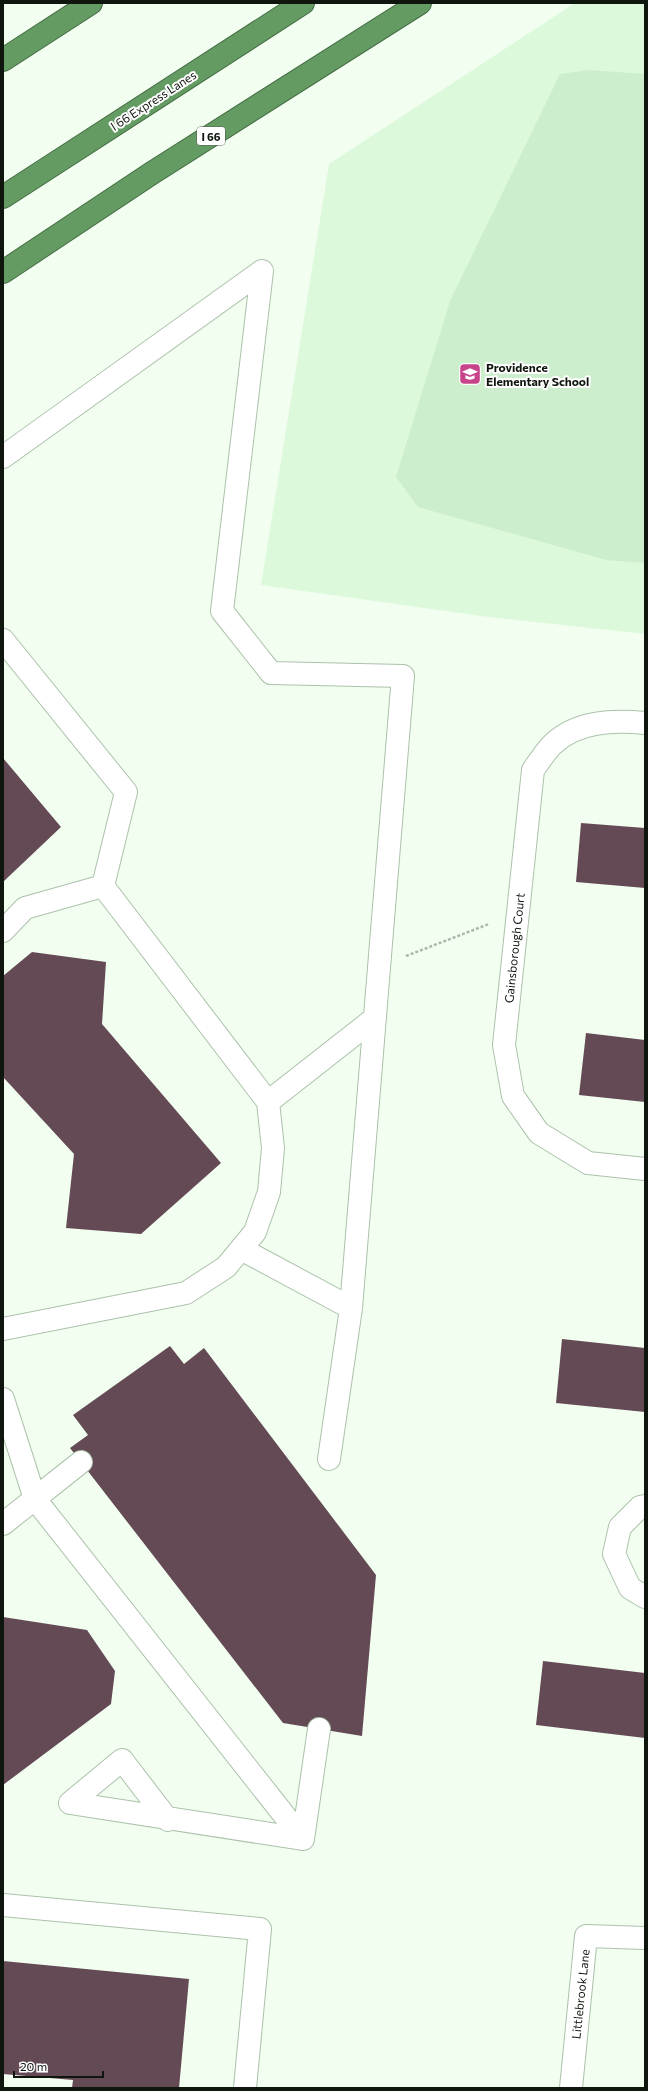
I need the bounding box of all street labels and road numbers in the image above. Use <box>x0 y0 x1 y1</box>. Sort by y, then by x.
street label: I 66 Express Lanes <box>108 67 198 133</box>
road number: I 66 <box>197 127 225 145</box>
street label: Gainsborough Court <box>501 892 527 1004</box>
street label: Littlebrook Lane <box>568 1948 592 2040</box>

